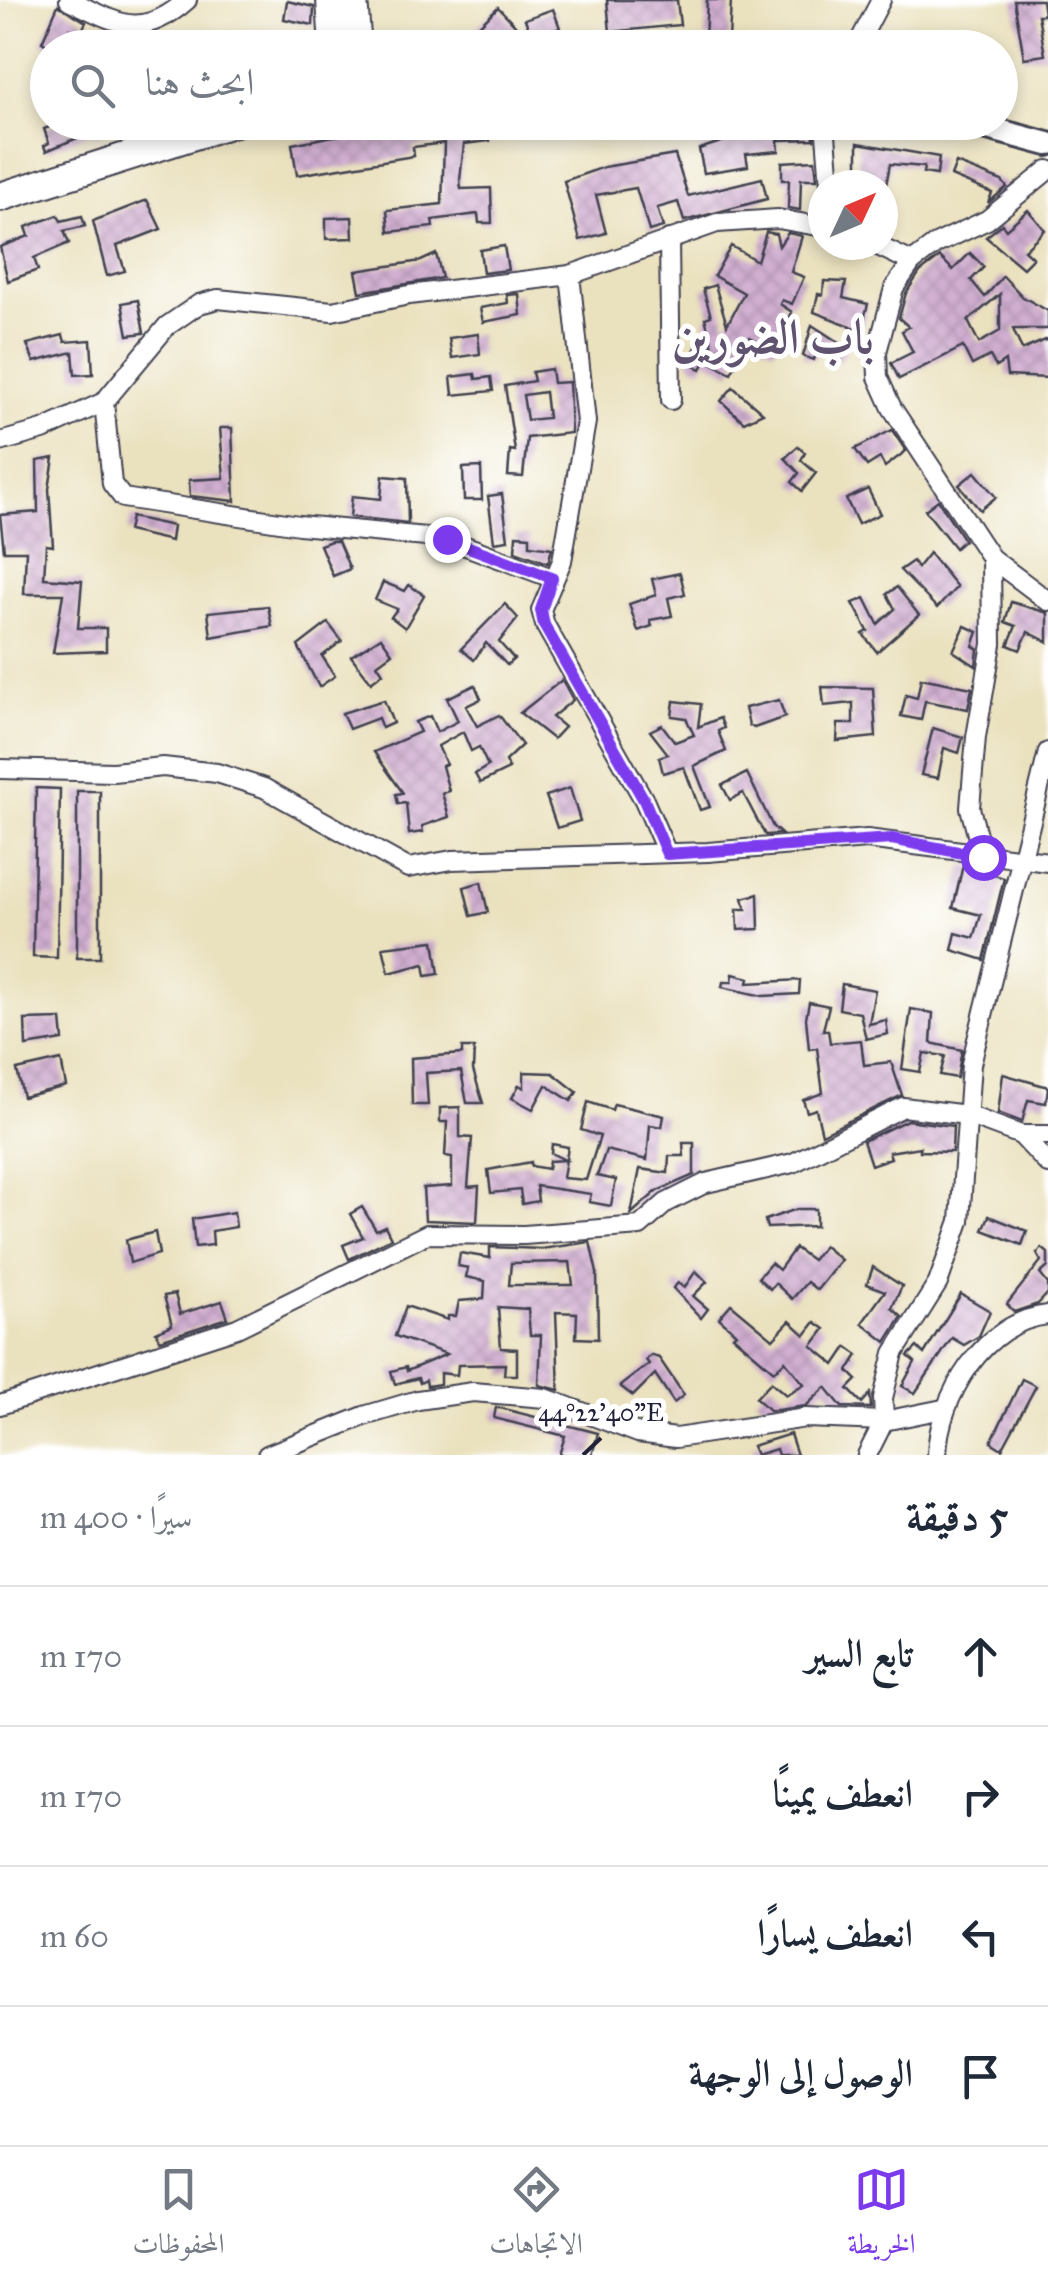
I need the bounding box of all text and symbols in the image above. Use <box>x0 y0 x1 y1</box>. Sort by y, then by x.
search box <box>30 30 1018 140</box>
icon: search <box>65 58 120 113</box>
text: ابحث هنا <box>145 59 255 105</box>
north arrow <box>808 170 898 260</box>
district label: باب الضورين <box>672 307 874 368</box>
route end <box>425 517 471 563</box>
route start <box>961 835 1007 881</box>
text: 44°22'40"E <box>538 1397 664 1428</box>
text: 5 دقيقة <box>906 1490 1008 1542</box>
text: سيرًا · 400 m <box>40 1498 192 1537</box>
icon: ahead <box>953 1629 1008 1684</box>
text: تابع السير <box>806 1630 913 1676</box>
text: 170 m <box>40 1637 122 1676</box>
icon: right <box>953 1769 1008 1824</box>
text: انعطف يمينًا <box>772 1770 913 1816</box>
text: 170 m <box>40 1777 122 1816</box>
icon: left <box>953 1909 1008 1964</box>
text: انعطف يسارًا <box>757 1910 913 1956</box>
text: 60 m <box>40 1917 109 1956</box>
icon: arrive <box>953 2049 1008 2104</box>
text: الوصول إلى الوجهة <box>688 2050 913 2096</box>
tab: المحفوظات <box>132 2162 225 2271</box>
tab: الاتجاهات <box>489 2162 583 2271</box>
tab: الخريطة <box>848 2162 916 2271</box>

